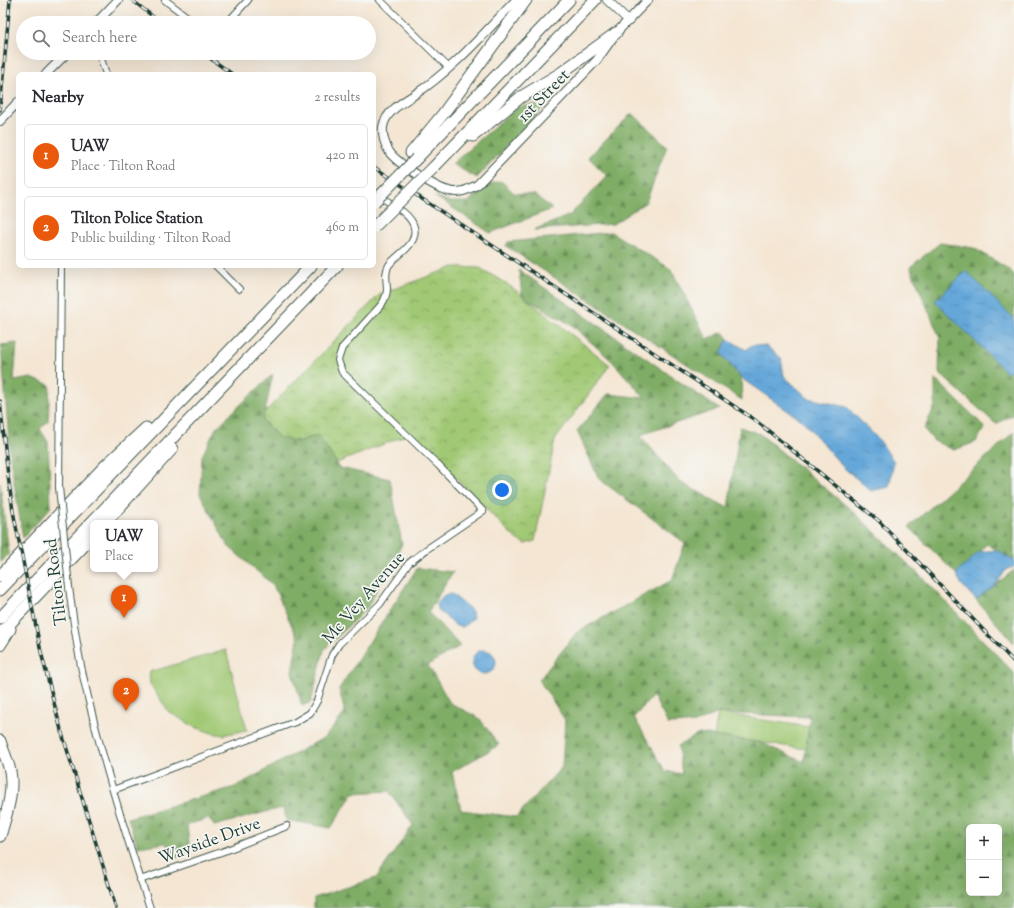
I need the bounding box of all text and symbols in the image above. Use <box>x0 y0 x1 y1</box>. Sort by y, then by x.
search box <box>16 16 376 60</box>
icon: search <box>30 27 52 49</box>
text: Search here <box>62 28 137 49</box>
street label: 1st Street <box>513 64 576 128</box>
text: Nearby <box>32 86 84 110</box>
text: 2 results <box>315 89 360 107</box>
text: UAW <box>71 137 109 158</box>
text: 1 <box>44 147 48 165</box>
text: 420 m <box>326 147 359 165</box>
text: Place · Tilton Road <box>71 158 175 176</box>
text: Tilton Police Station <box>71 209 203 230</box>
text: 2 <box>43 219 49 237</box>
text: 460 m <box>326 219 359 237</box>
text: Public building · Tilton Road <box>71 230 231 248</box>
your location <box>492 480 512 500</box>
popup <box>90 520 158 572</box>
text: UAW <box>105 527 143 548</box>
street label: Tilton Road <box>40 536 74 627</box>
street label: Mc Vey Avenue <box>318 547 411 650</box>
text: Place <box>105 548 134 566</box>
pin: 1 <box>111 585 137 618</box>
pin: 2 <box>113 678 139 711</box>
street label: Wayside Drive <box>155 812 264 871</box>
map controls <box>966 824 1002 896</box>
button: + <box>966 824 1002 860</box>
button: − <box>966 860 1002 896</box>

